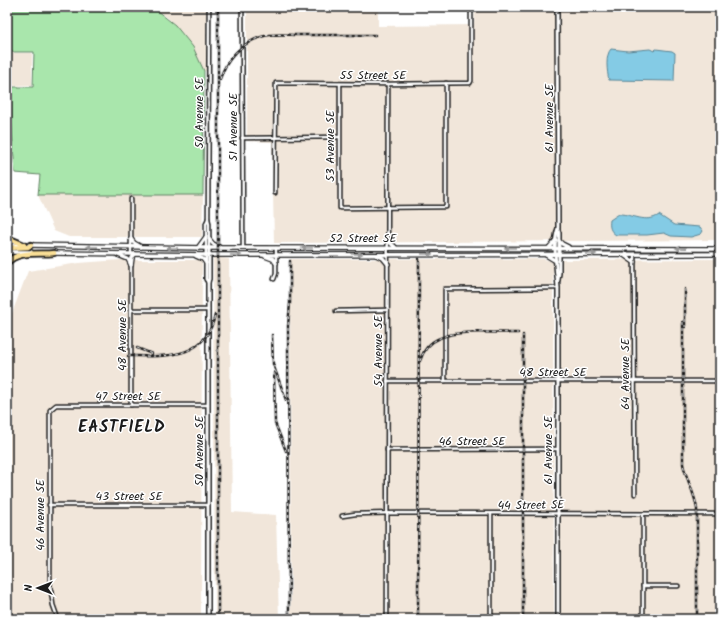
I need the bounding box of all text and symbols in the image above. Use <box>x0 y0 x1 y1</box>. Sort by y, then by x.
street label: 55 Street SE <box>340 66 407 85</box>
street label: 50 Avenue SE <box>190 77 209 148</box>
street label: 61 Avenue SE <box>540 83 559 152</box>
street label: 51 Avenue SE <box>224 92 243 161</box>
street label: 53 Avenue SE <box>321 109 340 182</box>
street label: 52 Street SE <box>330 229 397 248</box>
one-way arrow <box>85 244 98 250</box>
one-way arrow <box>165 245 178 251</box>
one-way arrow <box>300 245 313 251</box>
one-way arrow <box>503 245 516 251</box>
one-way arrow <box>675 245 687 252</box>
one-way arrow <box>351 251 364 257</box>
one-way arrow <box>421 251 434 257</box>
one-way arrow <box>585 251 598 257</box>
one-way arrow <box>230 252 243 258</box>
street label: 48 Avenue SE <box>113 298 132 371</box>
street label: 54 Avenue SE <box>369 314 388 387</box>
street label: 64 Avenue SE <box>616 337 635 410</box>
street label: 48 Street SE <box>519 363 588 382</box>
street label: 47 Street SE <box>95 387 162 406</box>
district label: EASTFIELD <box>78 415 166 440</box>
street label: 50 Avenue SE <box>190 415 209 486</box>
street label: 61 Avenue SE <box>539 415 558 484</box>
street label: 46 Street SE <box>439 432 506 451</box>
street label: 46 Avenue SE <box>31 478 50 551</box>
street label: 43 Street SE <box>96 487 163 506</box>
street label: 44 Street SE <box>498 495 565 516</box>
north arrow <box>18 568 58 608</box>
text: N <box>20 584 38 591</box>

